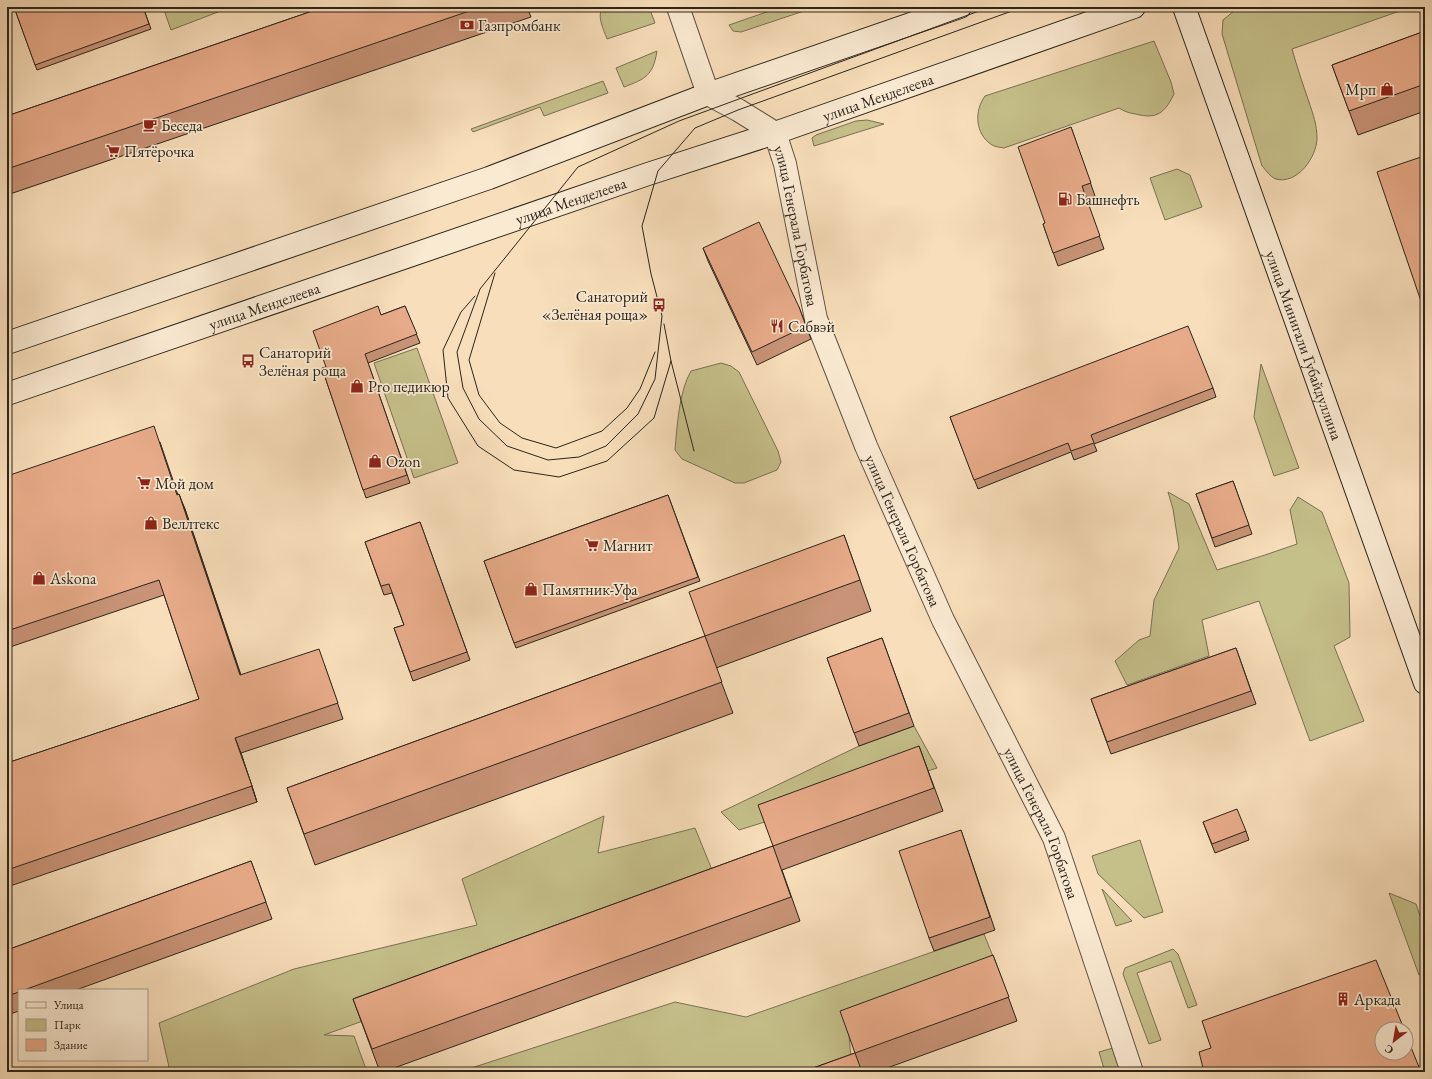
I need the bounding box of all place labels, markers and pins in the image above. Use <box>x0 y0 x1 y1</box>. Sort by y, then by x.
place label: Газпромбанк <box>478 15 561 36</box>
bank icon: Газпромбанк <box>459 17 475 33</box>
place label: Мрп <box>1345 79 1376 100</box>
shop icon: Мрп <box>1379 81 1395 97</box>
place label: Беседа <box>161 115 203 136</box>
cafe icon: Беседа <box>142 117 158 133</box>
place label: Пятёрочка <box>124 141 195 162</box>
supermarket icon: Пятёрочка <box>105 143 121 159</box>
place label: Башнефть <box>1076 189 1140 210</box>
fuel station icon: Башнефть <box>1057 191 1073 207</box>
place label: Санаторий «Зелёная роща» <box>542 286 649 325</box>
bus stop icon: Санаторий «Зелёная роща» <box>651 297 667 313</box>
place label: Сабвэй <box>788 316 835 337</box>
restaurant icon: Сабвэй <box>769 318 785 334</box>
place label: Санаторий Зелёная роща <box>259 342 347 381</box>
bus stop icon: Санаторий Зелёная роща <box>240 353 256 369</box>
place label: Pro педикюр <box>368 376 450 397</box>
shop icon: Pro педикюр <box>349 378 365 394</box>
place label: Ozon <box>386 451 421 472</box>
shop icon: Ozon <box>367 453 383 469</box>
place label: Мой дом <box>155 473 214 494</box>
supermarket icon: Мой дом <box>136 475 152 491</box>
place label: Веллтекс <box>162 513 220 534</box>
shop icon: Веллтекс <box>143 515 159 531</box>
place label: Магнит <box>603 535 653 556</box>
supermarket icon: Магнит <box>584 537 600 553</box>
place label: Askona <box>49 568 97 589</box>
shop icon: Askona <box>31 570 47 586</box>
place label: Памятник-Уфа <box>542 579 638 600</box>
shop icon: Памятник-Уфа <box>523 581 539 597</box>
place label: Аркада <box>1353 989 1401 1010</box>
building icon: Аркада <box>1335 991 1351 1007</box>

